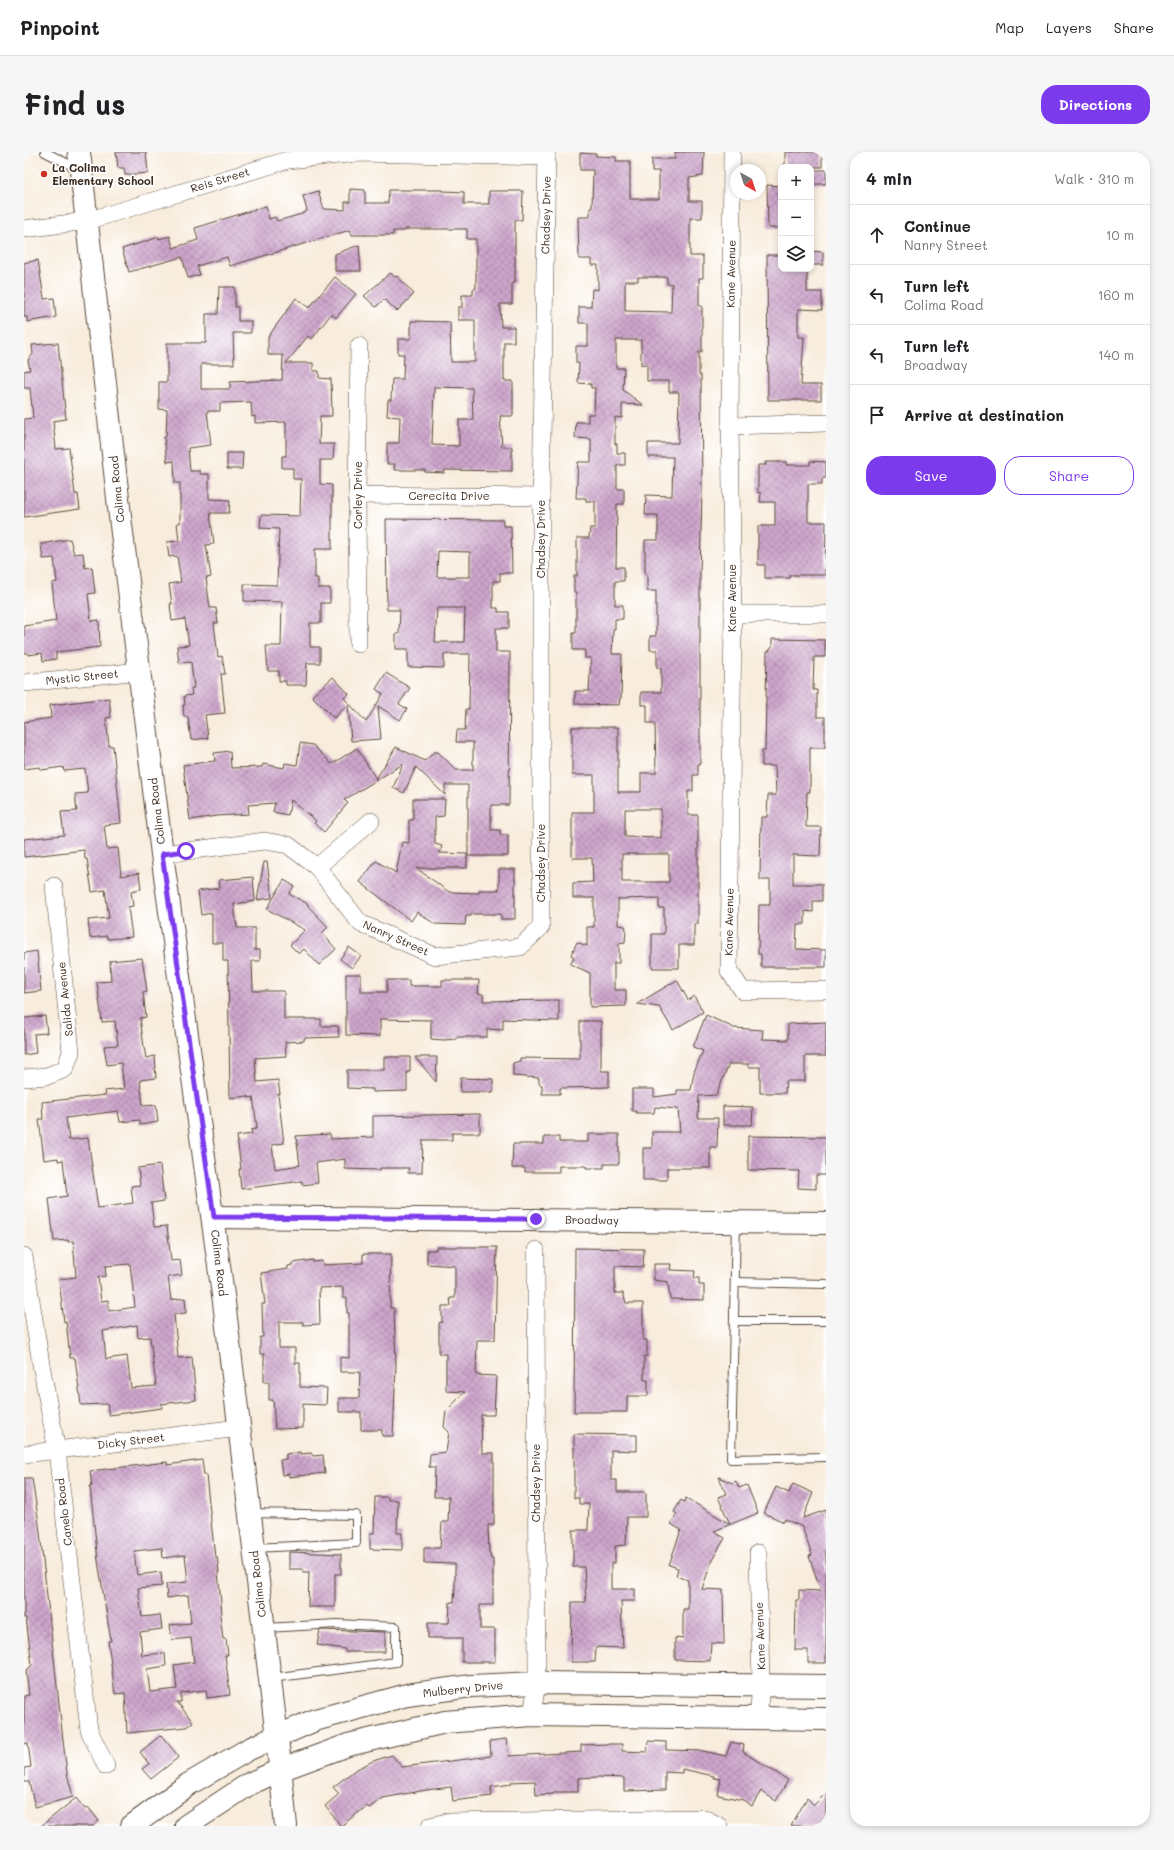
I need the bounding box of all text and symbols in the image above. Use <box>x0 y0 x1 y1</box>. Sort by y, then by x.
text: Pinpoint <box>20 15 100 40</box>
text: Map <box>995 18 1024 37</box>
text: Layers <box>1046 18 1092 37</box>
text: Share <box>1114 18 1154 37</box>
button: Directions <box>1041 85 1150 124</box>
text: Find us <box>24 86 125 122</box>
place label: La Colima Elementary School <box>52 160 154 188</box>
street label: Reis Street <box>188 163 251 196</box>
north arrow <box>730 164 766 200</box>
map controls <box>778 164 814 272</box>
button: + <box>778 164 814 200</box>
text: 4 min <box>866 167 912 189</box>
marker: La Colima Elementary School <box>39 169 49 179</box>
text: Walk · 310 m <box>1054 170 1134 187</box>
street label: Chadsey Drive <box>537 175 554 254</box>
button: − <box>778 200 814 236</box>
text: Continue <box>904 216 971 236</box>
icon: ahead <box>866 224 888 246</box>
text: 10 m <box>1106 226 1134 243</box>
button: layers <box>778 236 814 272</box>
text: Nanry Street <box>904 236 988 253</box>
street label: Kane Avenue <box>722 240 739 308</box>
text: Turn left <box>904 276 969 296</box>
icon: left <box>866 284 888 306</box>
text: 160 m <box>1098 286 1134 303</box>
text: Colima Road <box>904 296 983 313</box>
text: Turn left <box>904 336 969 356</box>
icon: left <box>866 344 888 366</box>
text: 140 m <box>1098 346 1134 363</box>
text: Broadway <box>904 356 968 373</box>
icon: arrive <box>866 404 888 426</box>
text: Arrive at destination <box>904 405 1064 425</box>
street label: Colima Road <box>106 455 127 523</box>
button: Save <box>866 456 996 495</box>
button: Share <box>1004 456 1134 495</box>
street label: Corley Drive <box>350 461 365 529</box>
street label: Cerecita Drive <box>408 488 490 503</box>
street label: Chadsey Drive <box>533 500 548 578</box>
street label: Kane Avenue <box>724 564 739 632</box>
street label: Mystic Street <box>45 665 119 688</box>
street label: Colima Road <box>145 777 168 845</box>
street label: Chadsey Drive <box>533 824 548 902</box>
route start <box>177 842 195 860</box>
street label: Kane Avenue <box>720 888 737 956</box>
street label: Nanry Street <box>361 916 432 959</box>
street label: Salida Avenue <box>53 961 76 1037</box>
route end <box>527 1210 545 1228</box>
street label: Broadway <box>565 1212 619 1227</box>
street label: Colima Road <box>208 1229 231 1297</box>
street label: Dicky Street <box>97 1429 166 1452</box>
street label: Chadsey Drive <box>528 1444 543 1522</box>
street label: Canelo Road <box>52 1477 75 1547</box>
street label: Colima Road <box>246 1550 269 1618</box>
street label: Kane Avenue <box>751 1602 768 1670</box>
street label: Mulberry Drive <box>422 1677 504 1700</box>

